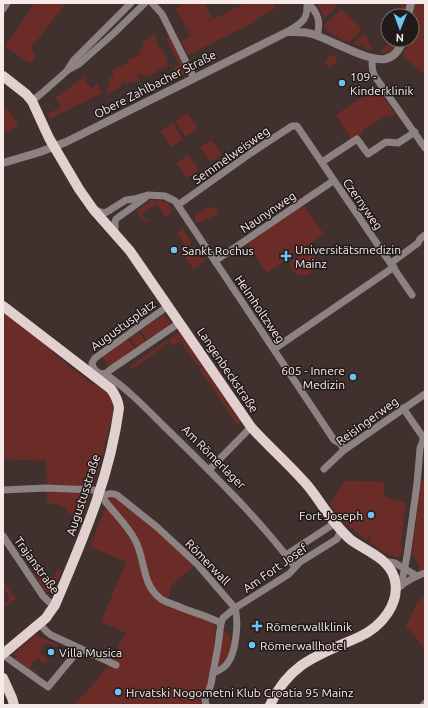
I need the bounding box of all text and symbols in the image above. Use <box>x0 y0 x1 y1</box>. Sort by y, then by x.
north arrow <box>380 8 420 48</box>
text: N <box>396 32 404 44</box>
street label: Obere Zahlbacher Straße <box>92 48 218 120</box>
place label: 109 - Kinderklinik <box>350 70 413 97</box>
marker: 109 - Kinderklinik <box>337 78 347 88</box>
street label: Semmelweisweg <box>190 124 272 186</box>
street label: Czernyweg <box>341 176 385 232</box>
street label: Naunynweg <box>238 189 298 235</box>
place label: Universitätsmedizin Mainz <box>295 243 401 270</box>
place label: Sankt Rochus <box>182 244 254 257</box>
marker: Sankt Rochus <box>169 245 179 255</box>
marker: Universitätsmedizin Mainz <box>280 250 292 262</box>
street label: Helmholtzweg <box>233 273 287 345</box>
street label: Augustusplatz <box>88 297 158 353</box>
street label: Langenbeckstraße <box>195 325 261 415</box>
place label: 605 - Innere Medizin <box>281 364 345 391</box>
marker: 605 - Innere Medizin <box>348 372 358 382</box>
street label: Reisingerweg <box>334 394 400 448</box>
street label: Am Römerlager <box>180 423 249 492</box>
street label: Augustusstraße <box>64 453 102 537</box>
place label: Fort Joseph <box>299 509 363 522</box>
marker: Fort Joseph <box>366 510 376 520</box>
street label: Trajanstraße <box>12 534 62 596</box>
street label: Römerwall <box>183 537 233 587</box>
street label: Am Fort Josef <box>240 541 310 595</box>
marker: Römerwallklinik <box>251 620 263 632</box>
place label: Römerwallklinik <box>266 620 352 633</box>
place label: Römerwallhotel <box>260 639 346 652</box>
marker: Römerwallhotel <box>247 640 257 650</box>
place label: Villa Musica <box>59 646 122 659</box>
marker: Villa Musica <box>46 647 56 657</box>
place label: Hrvatski Nogometni Klub Croatia 95 Mainz <box>126 686 354 699</box>
marker: Hrvatski Nogometni Klub Croatia 95 Mainz <box>113 687 123 697</box>

